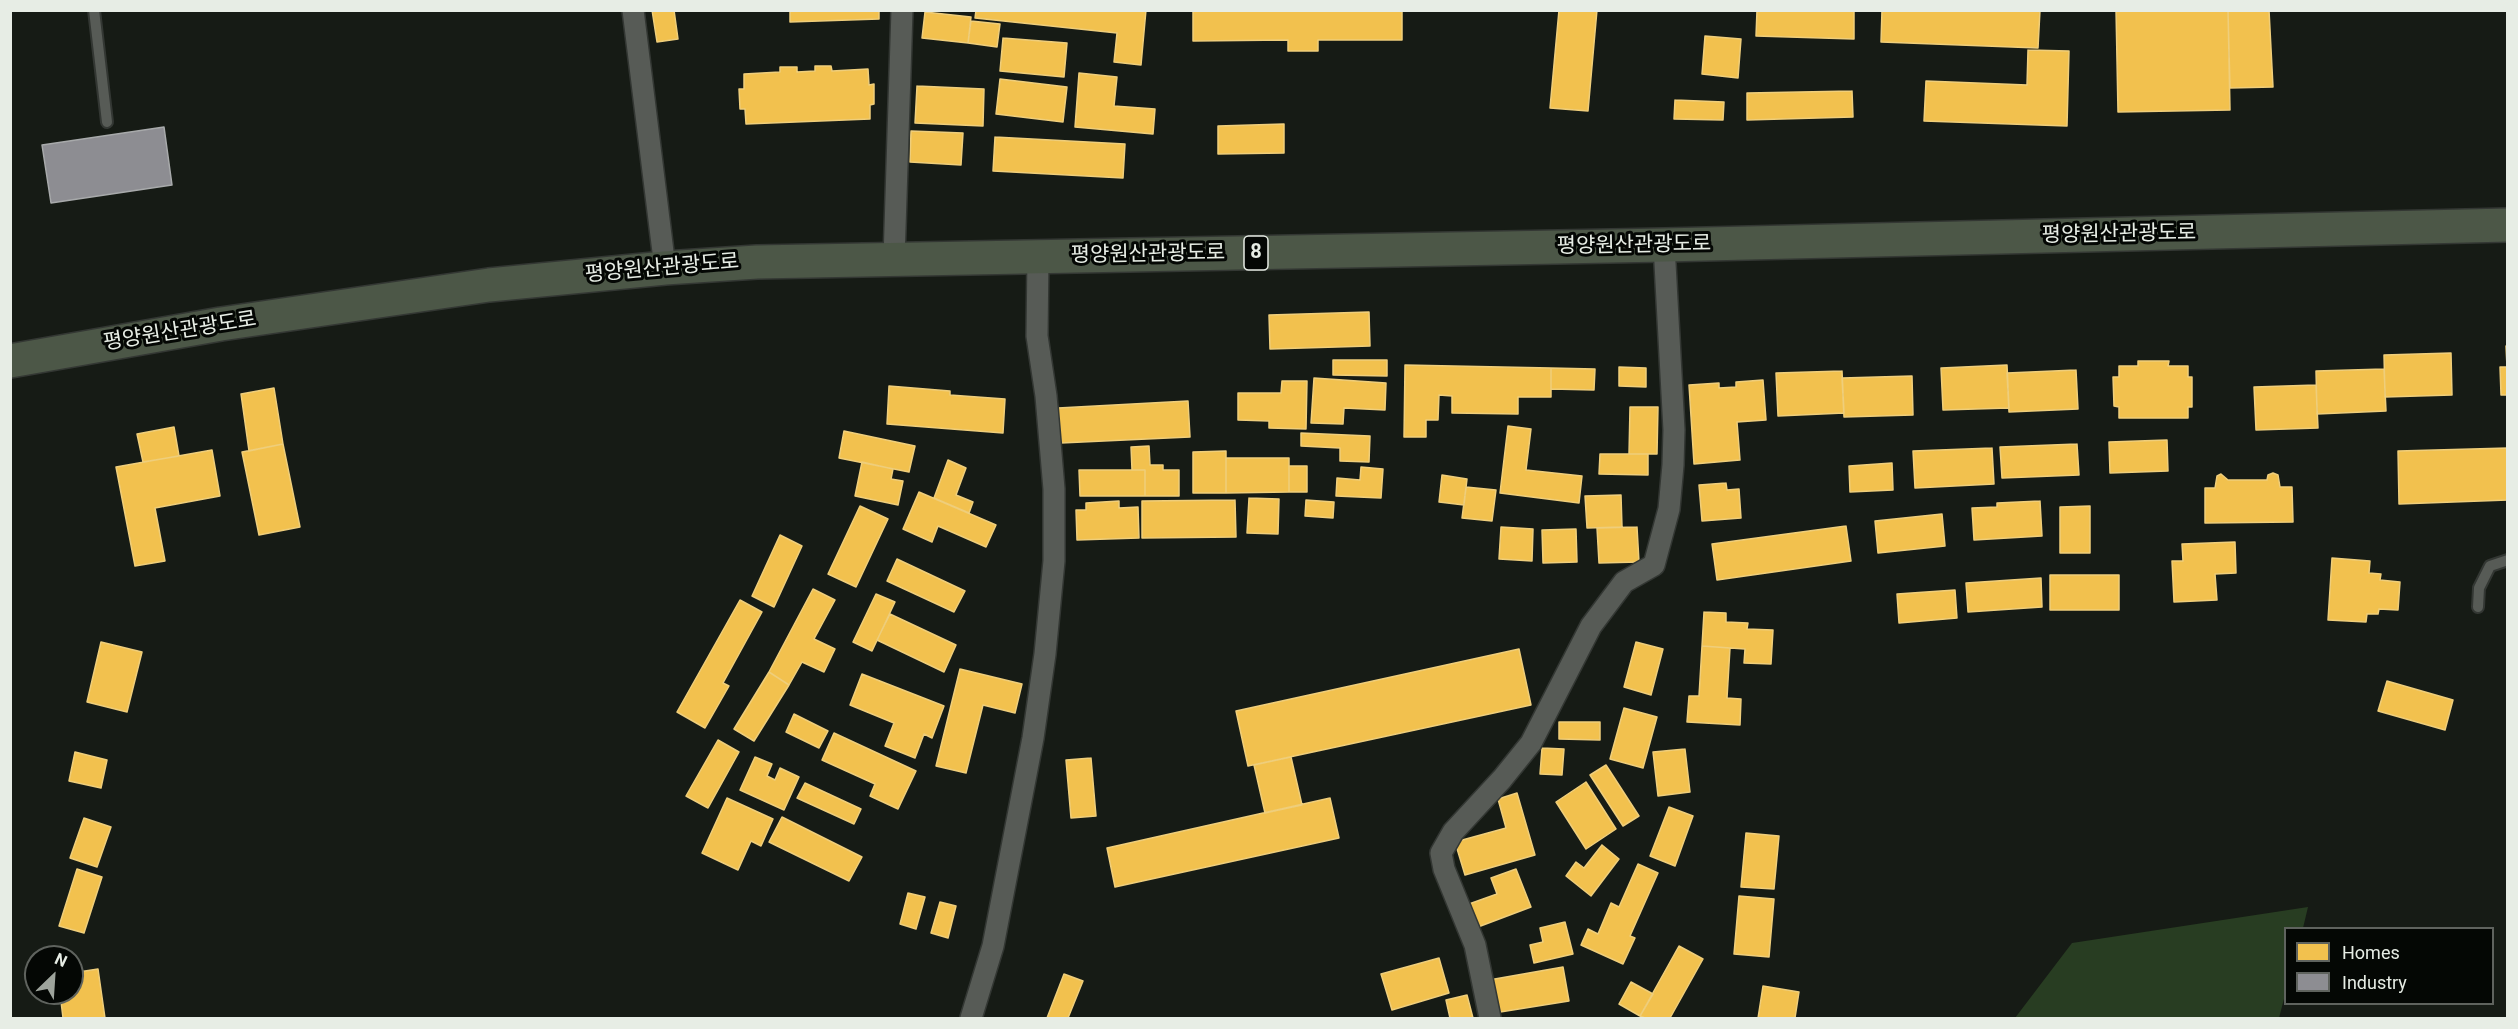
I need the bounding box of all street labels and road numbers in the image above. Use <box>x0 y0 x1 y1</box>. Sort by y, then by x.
street label: 평양원산관광도로 <box>2042 221 2196 249</box>
street label: 평양원산관광도로 <box>1557 232 1711 260</box>
road number: 8 <box>1244 236 1268 270</box>
street label: 평양원산관광도로 <box>1071 241 1225 269</box>
street label: 평양원산관광도로 <box>584 250 740 288</box>
street label: 평양원산관광도로 <box>102 307 258 357</box>

